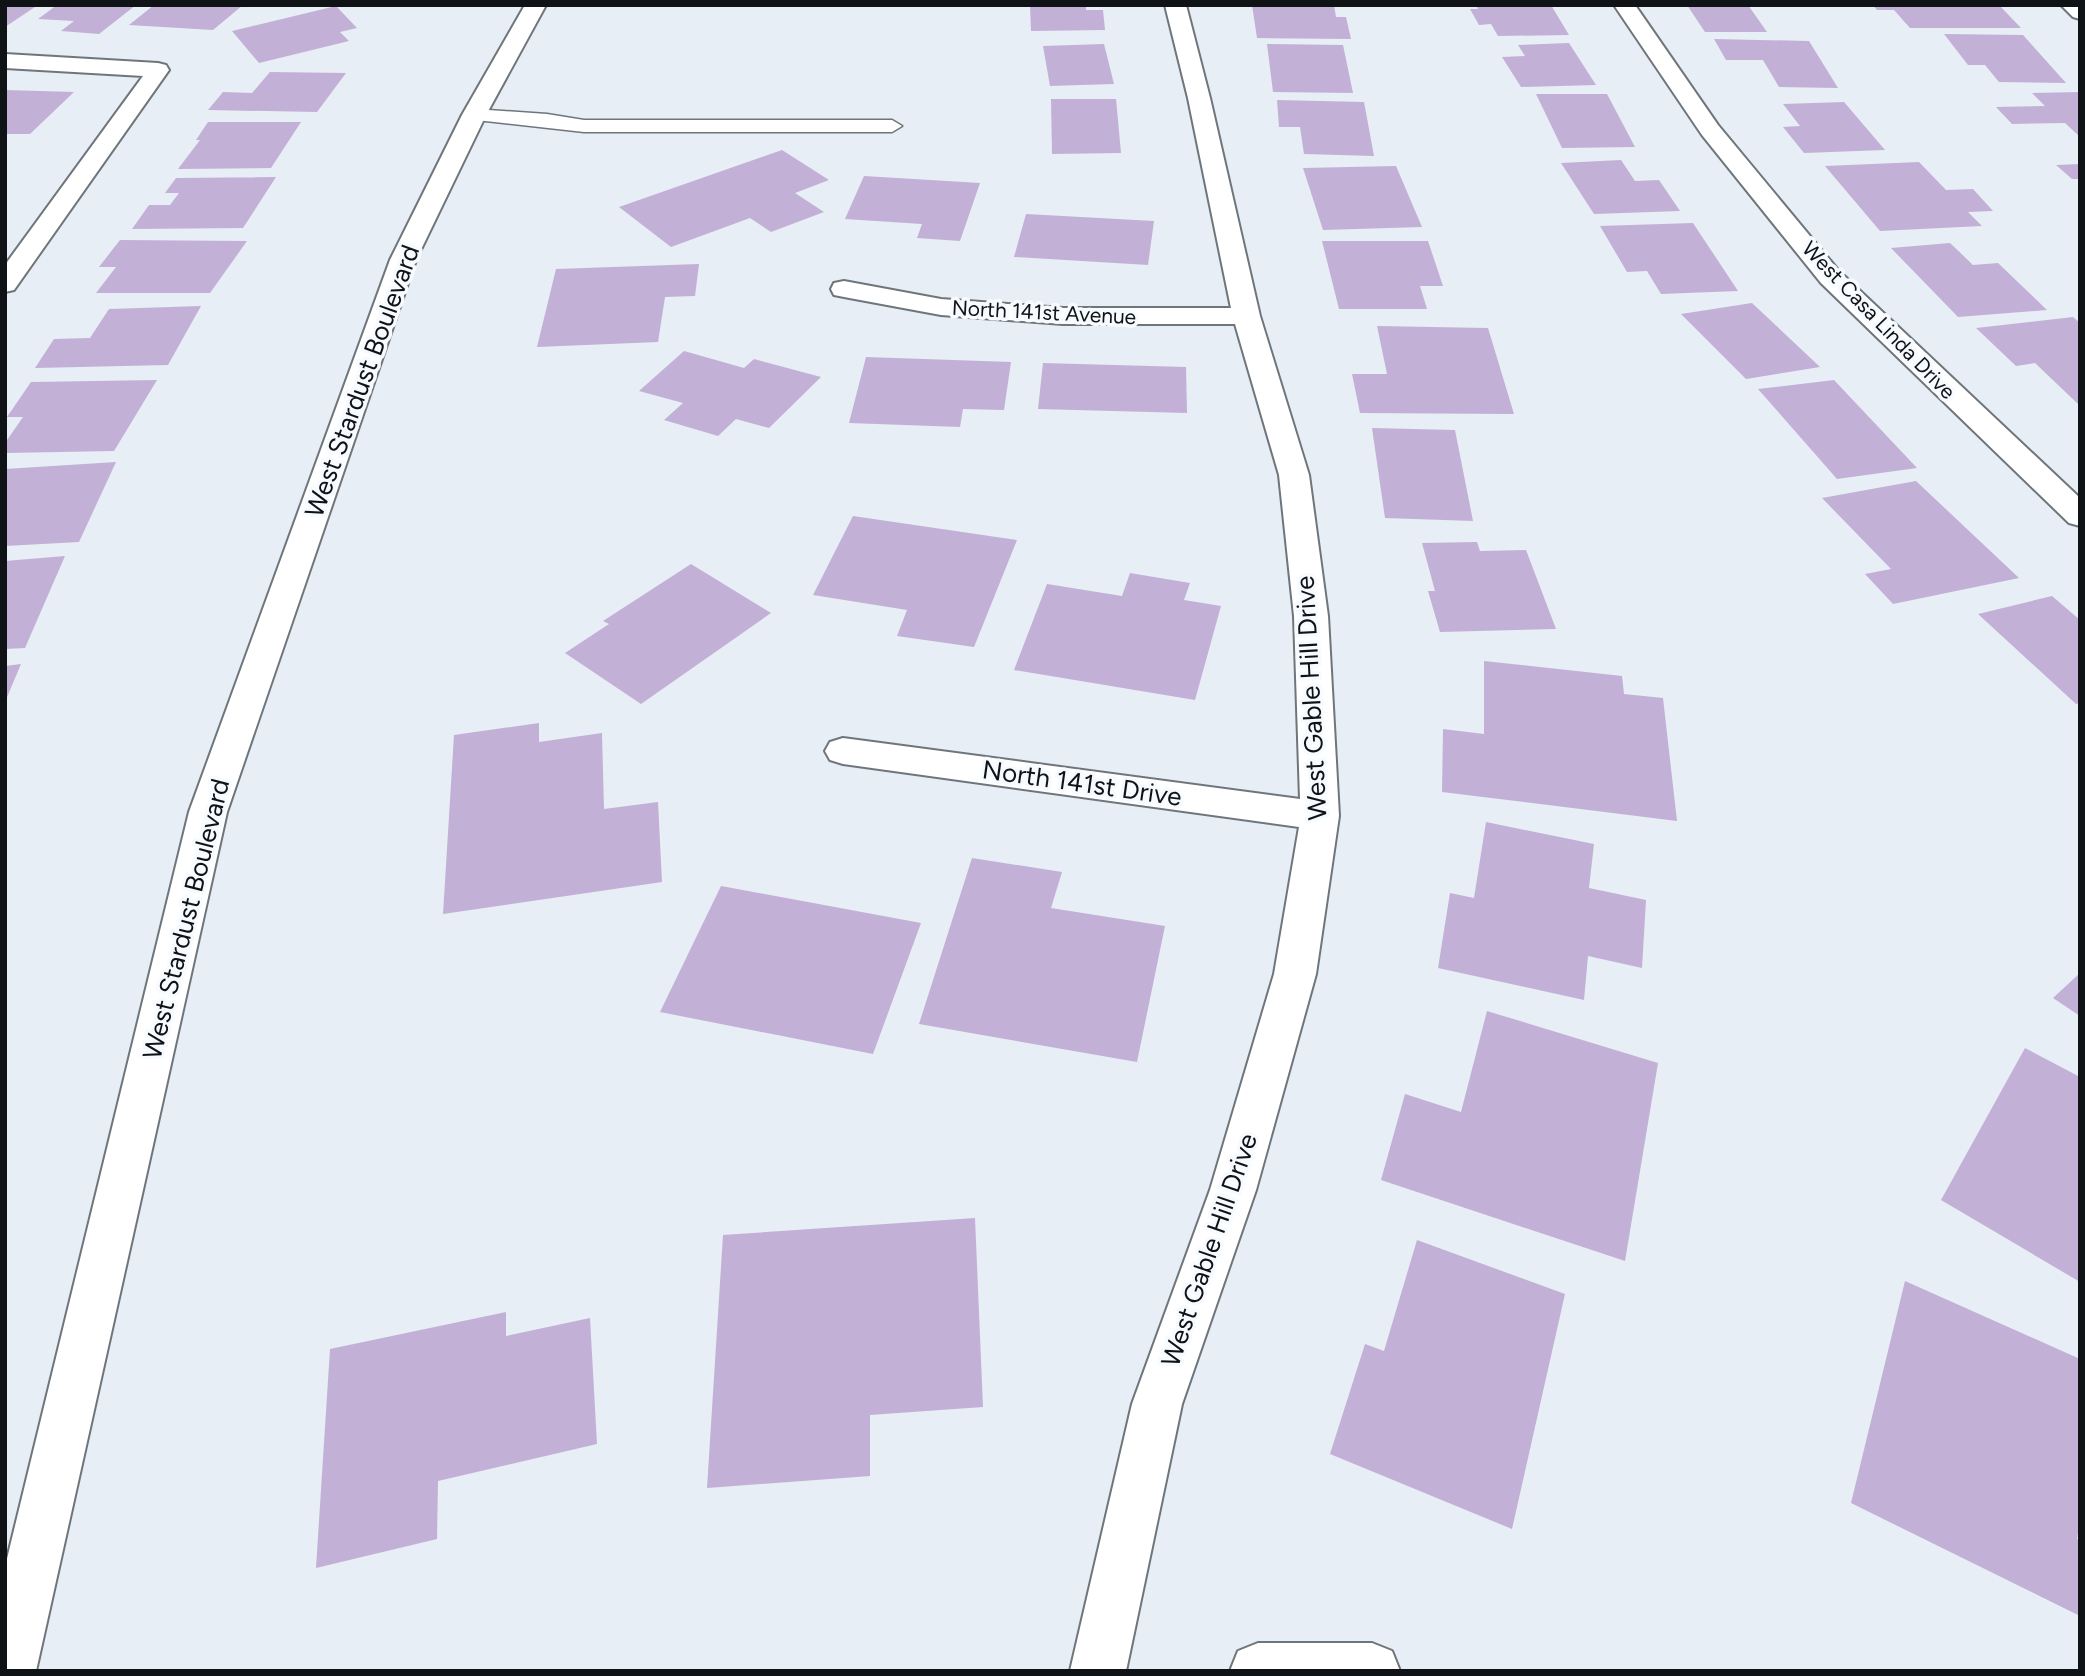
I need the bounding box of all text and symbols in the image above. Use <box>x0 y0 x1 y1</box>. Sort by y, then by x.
street label: West Casa Linda Drive <box>1797 236 1961 404</box>
street label: West Stardust Boulevard <box>298 240 426 522</box>
street label: North 141st Avenue <box>951 295 1137 329</box>
street label: West Gable Hill Drive <box>1289 575 1333 821</box>
street label: North 141st Drive <box>980 753 1184 813</box>
street label: West Stardust Boulevard <box>136 775 236 1063</box>
street label: West Gable Hill Drive <box>1154 1129 1264 1371</box>

